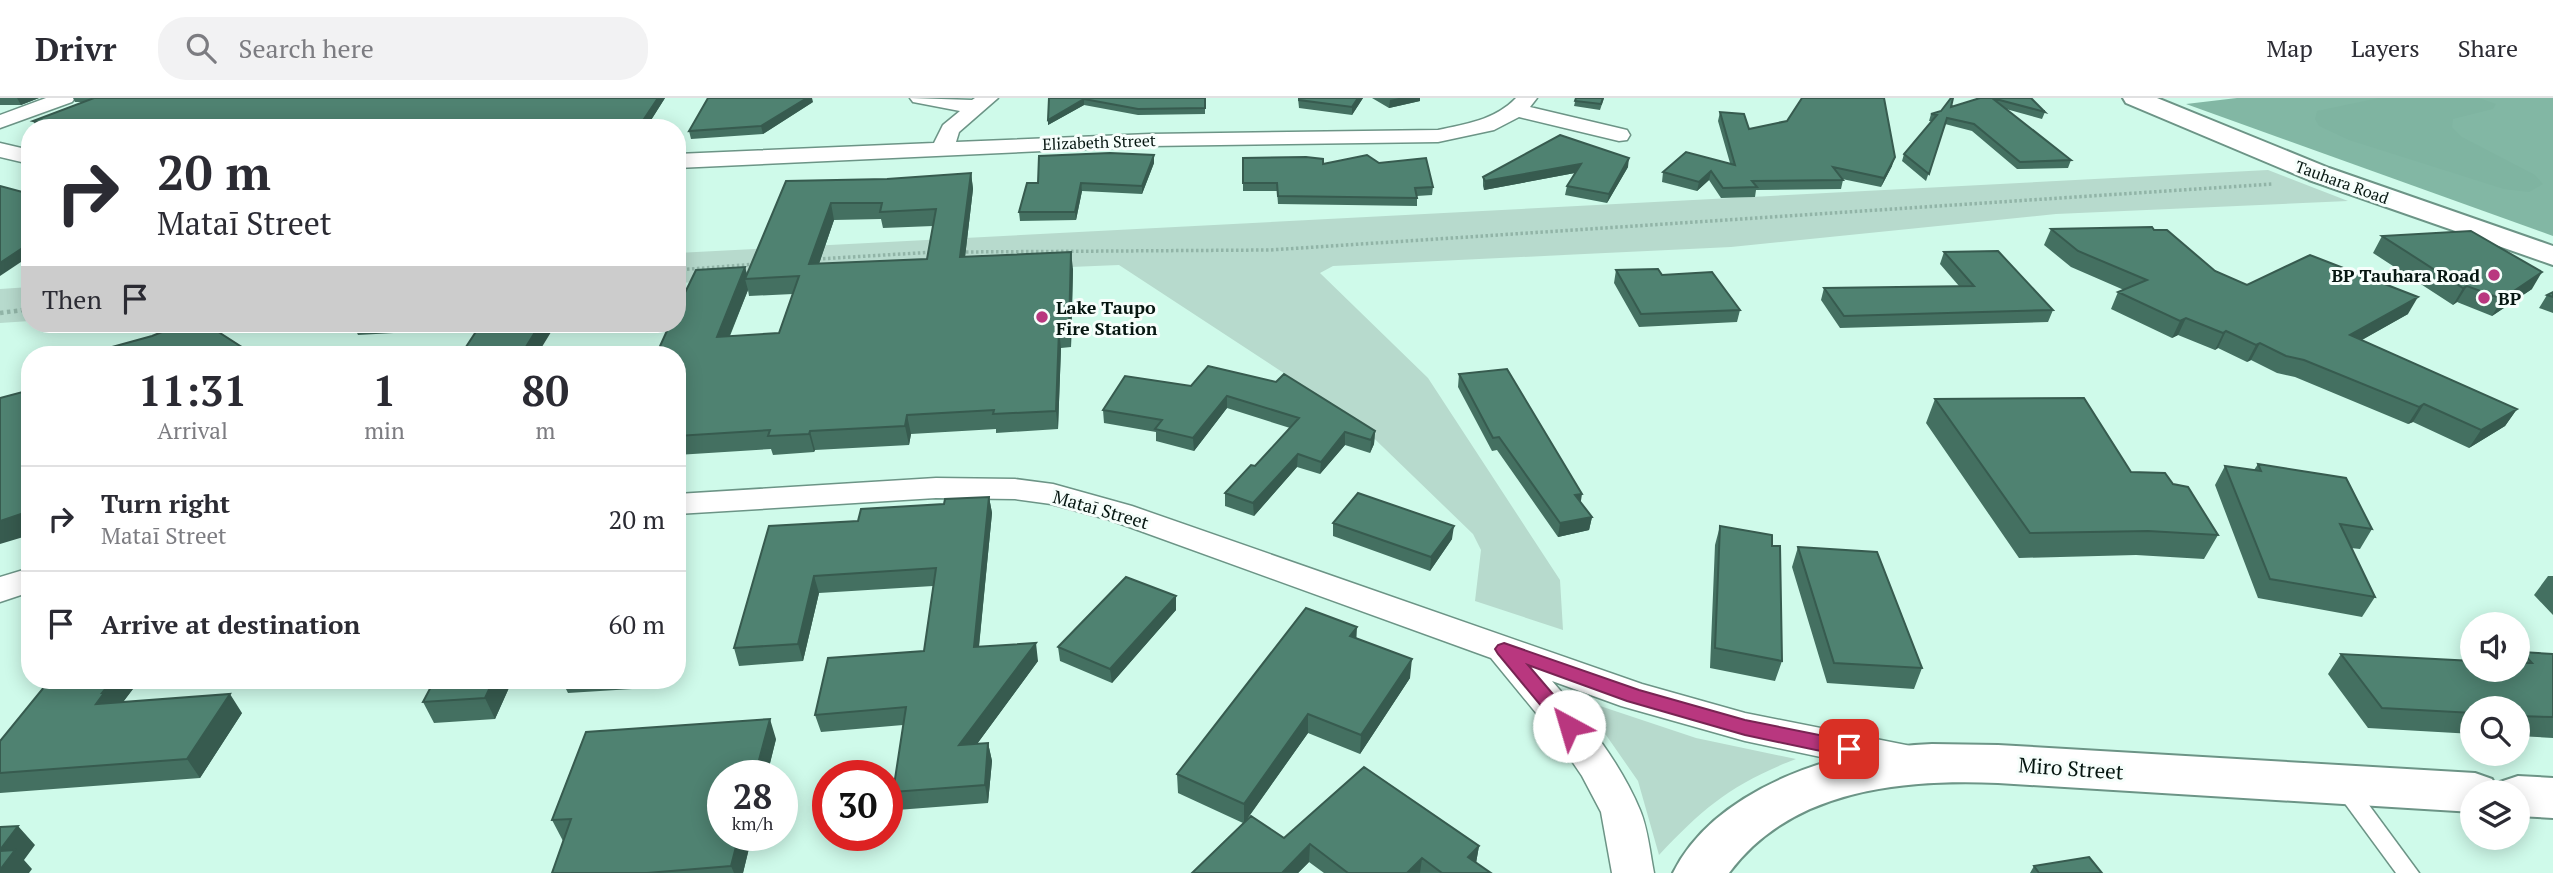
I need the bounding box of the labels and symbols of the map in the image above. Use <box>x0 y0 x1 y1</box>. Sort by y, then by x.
street label: Elizabeth Street <box>1042 129 1156 155</box>
street label: Tauhara Road <box>2292 155 2392 209</box>
place label: BP Tauhara Road <box>2331 263 2480 287</box>
marker: BP Tauhara Road <box>2486 267 2502 283</box>
place label: BP <box>2498 286 2522 310</box>
marker: BP <box>2476 290 2492 306</box>
place label: Lake Taupo Fire Station <box>1056 295 1158 340</box>
marker: Lake Taupo Fire Station <box>1034 309 1050 325</box>
street label: Mataī Street <box>1050 484 1152 534</box>
position arrow <box>1532 689 1606 763</box>
pin <box>1819 719 1879 779</box>
street label: Miro Street <box>2017 750 2125 786</box>
speed limit sign: 30 <box>812 760 903 851</box>

